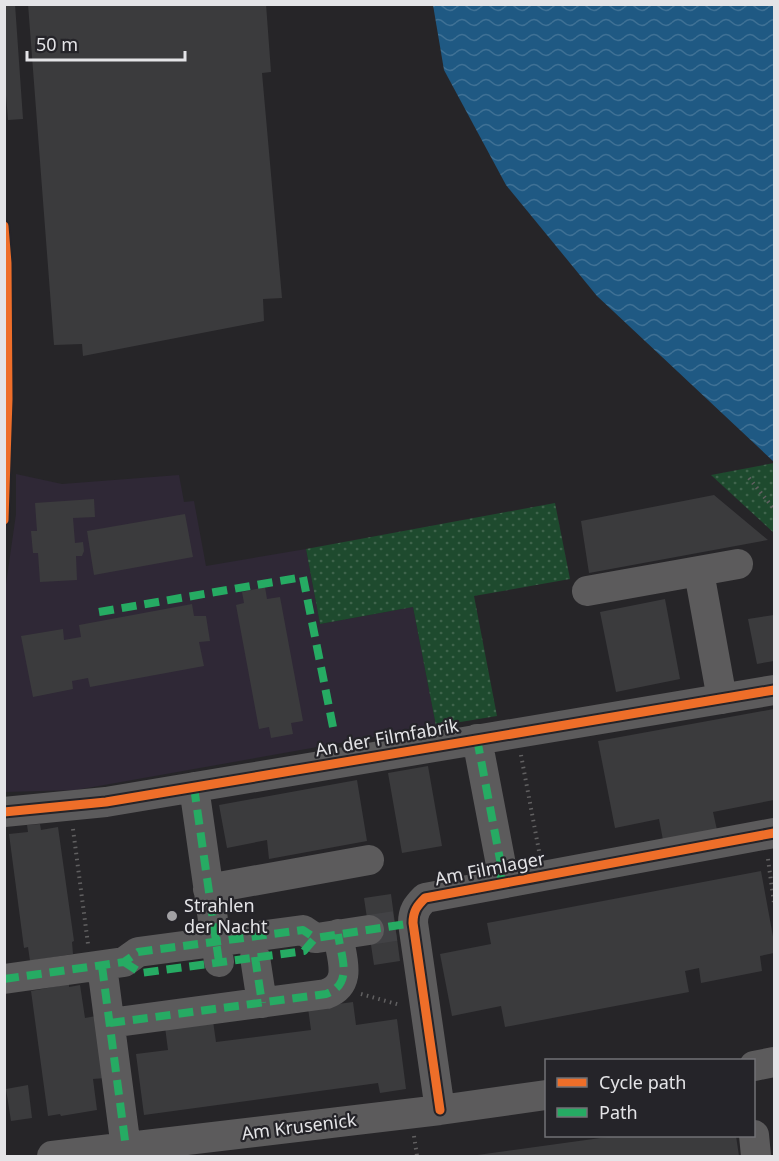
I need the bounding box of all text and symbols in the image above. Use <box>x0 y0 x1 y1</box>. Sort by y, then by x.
scale bar <box>27 24 184 62</box>
text: 50 m <box>36 32 78 56</box>
street label: An der Filmfabrik <box>313 713 461 761</box>
street label: Am Filmlager <box>433 845 548 890</box>
place label: Strahlen der Nacht <box>184 893 268 938</box>
marker: Strahlen der Nacht <box>165 909 179 923</box>
legend <box>545 1059 755 1137</box>
text: Cycle path <box>599 1070 686 1094</box>
text: Path <box>599 1100 638 1124</box>
street label: Am Krusenick <box>240 1107 358 1145</box>

